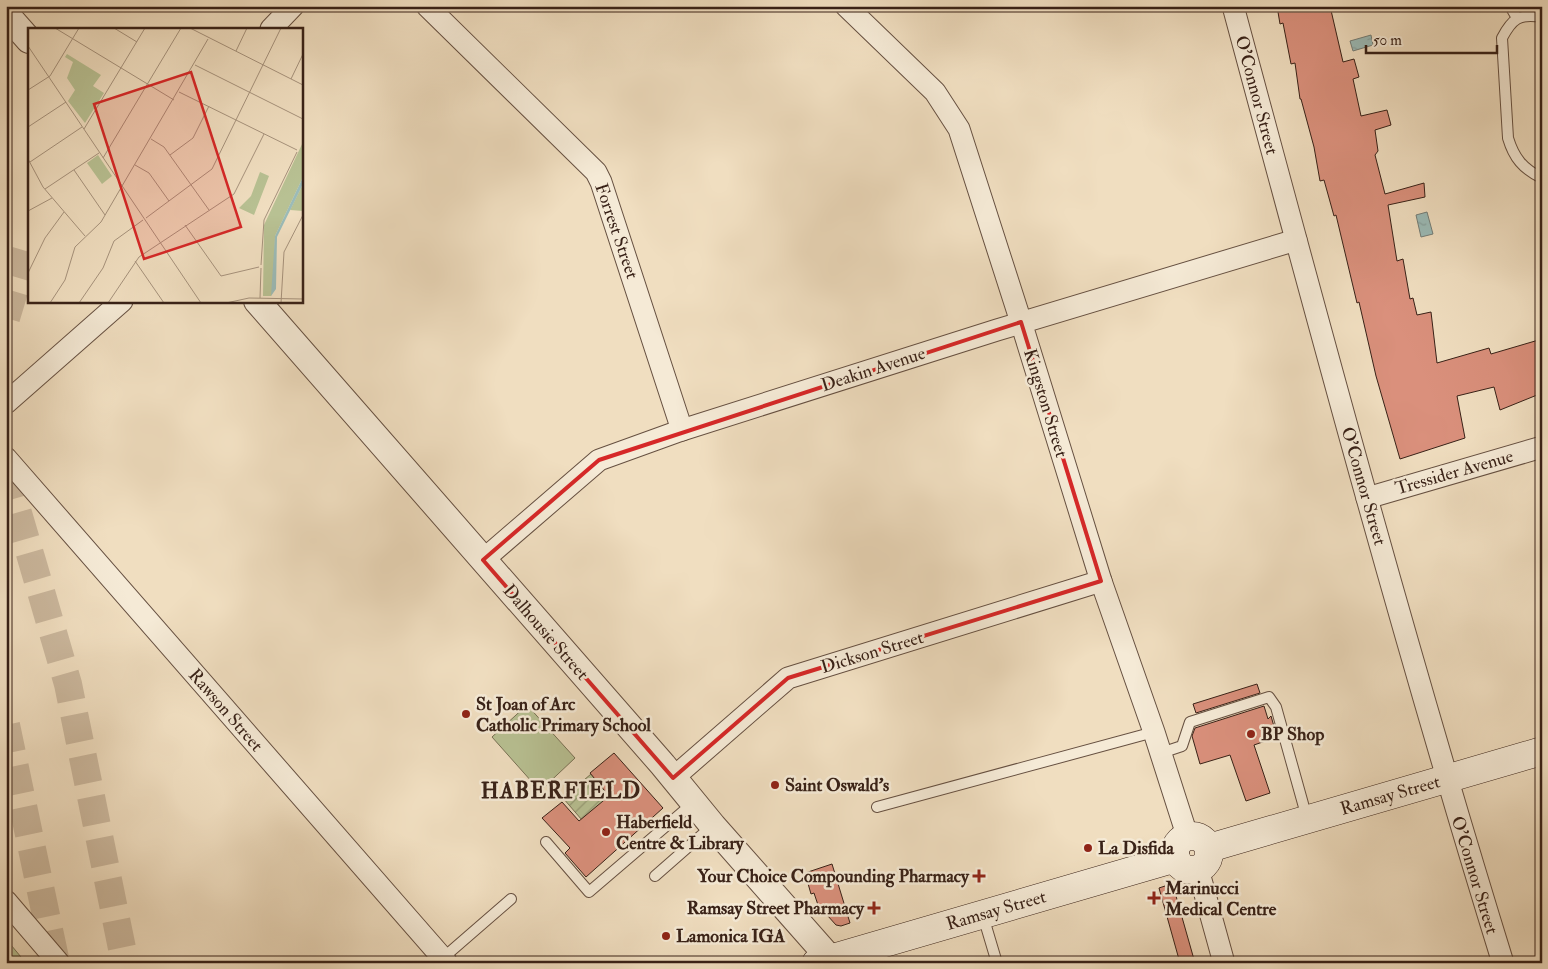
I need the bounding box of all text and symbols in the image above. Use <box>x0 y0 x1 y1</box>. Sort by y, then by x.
scale bar <box>1366 22 1497 54</box>
inset map <box>28 28 302 302</box>
text: 50 m <box>1373 31 1402 50</box>
street label: O'Connor Street <box>1230 33 1283 157</box>
street label: Forrest Street <box>589 180 644 282</box>
street label: Deakin Avenue <box>818 342 929 397</box>
street label: Kingston Street <box>1018 346 1073 460</box>
street label: O'Connor Street <box>1336 424 1391 548</box>
street label: Tressider Avenue <box>1393 445 1516 500</box>
street label: Dalhousie Street <box>498 580 594 685</box>
street label: Dickson Street <box>818 626 927 679</box>
street label: Rawson Street <box>183 664 268 757</box>
place label: St Joan of Arc Catholic Primary School <box>476 693 651 737</box>
marker: St Joan of Arc Catholic Primary School <box>460 708 472 720</box>
place label: BP Shop <box>1261 723 1324 746</box>
marker: BP Shop <box>1245 728 1257 740</box>
street label: Ramsay Street <box>1338 770 1443 821</box>
place label: Saint Oswald's <box>785 774 889 797</box>
district label: HABERFIELD <box>481 777 641 805</box>
marker: Saint Oswald's <box>769 779 781 791</box>
place label: Haberfield Centre & Library <box>616 811 745 855</box>
street label: O'Connor Street <box>1446 813 1503 937</box>
marker: Haberfield Centre & Library <box>600 826 612 838</box>
place label: La Disfida <box>1098 837 1175 860</box>
marker: La Disfida <box>1082 842 1094 854</box>
place label: Your Choice Compounding Pharmacy <box>696 865 970 888</box>
marker: Your Choice Compounding Pharmacy <box>973 870 985 882</box>
place label: Marinucci Medical Centre <box>1164 877 1277 921</box>
street label: Ramsay Street <box>944 885 1049 936</box>
marker: Marinucci Medical Centre <box>1147 891 1161 905</box>
place label: Ramsay Street Pharmacy <box>687 897 865 920</box>
marker: Ramsay Street Pharmacy <box>868 902 880 914</box>
place label: Lamonica IGA <box>676 925 786 948</box>
marker: Lamonica IGA <box>660 930 672 942</box>

